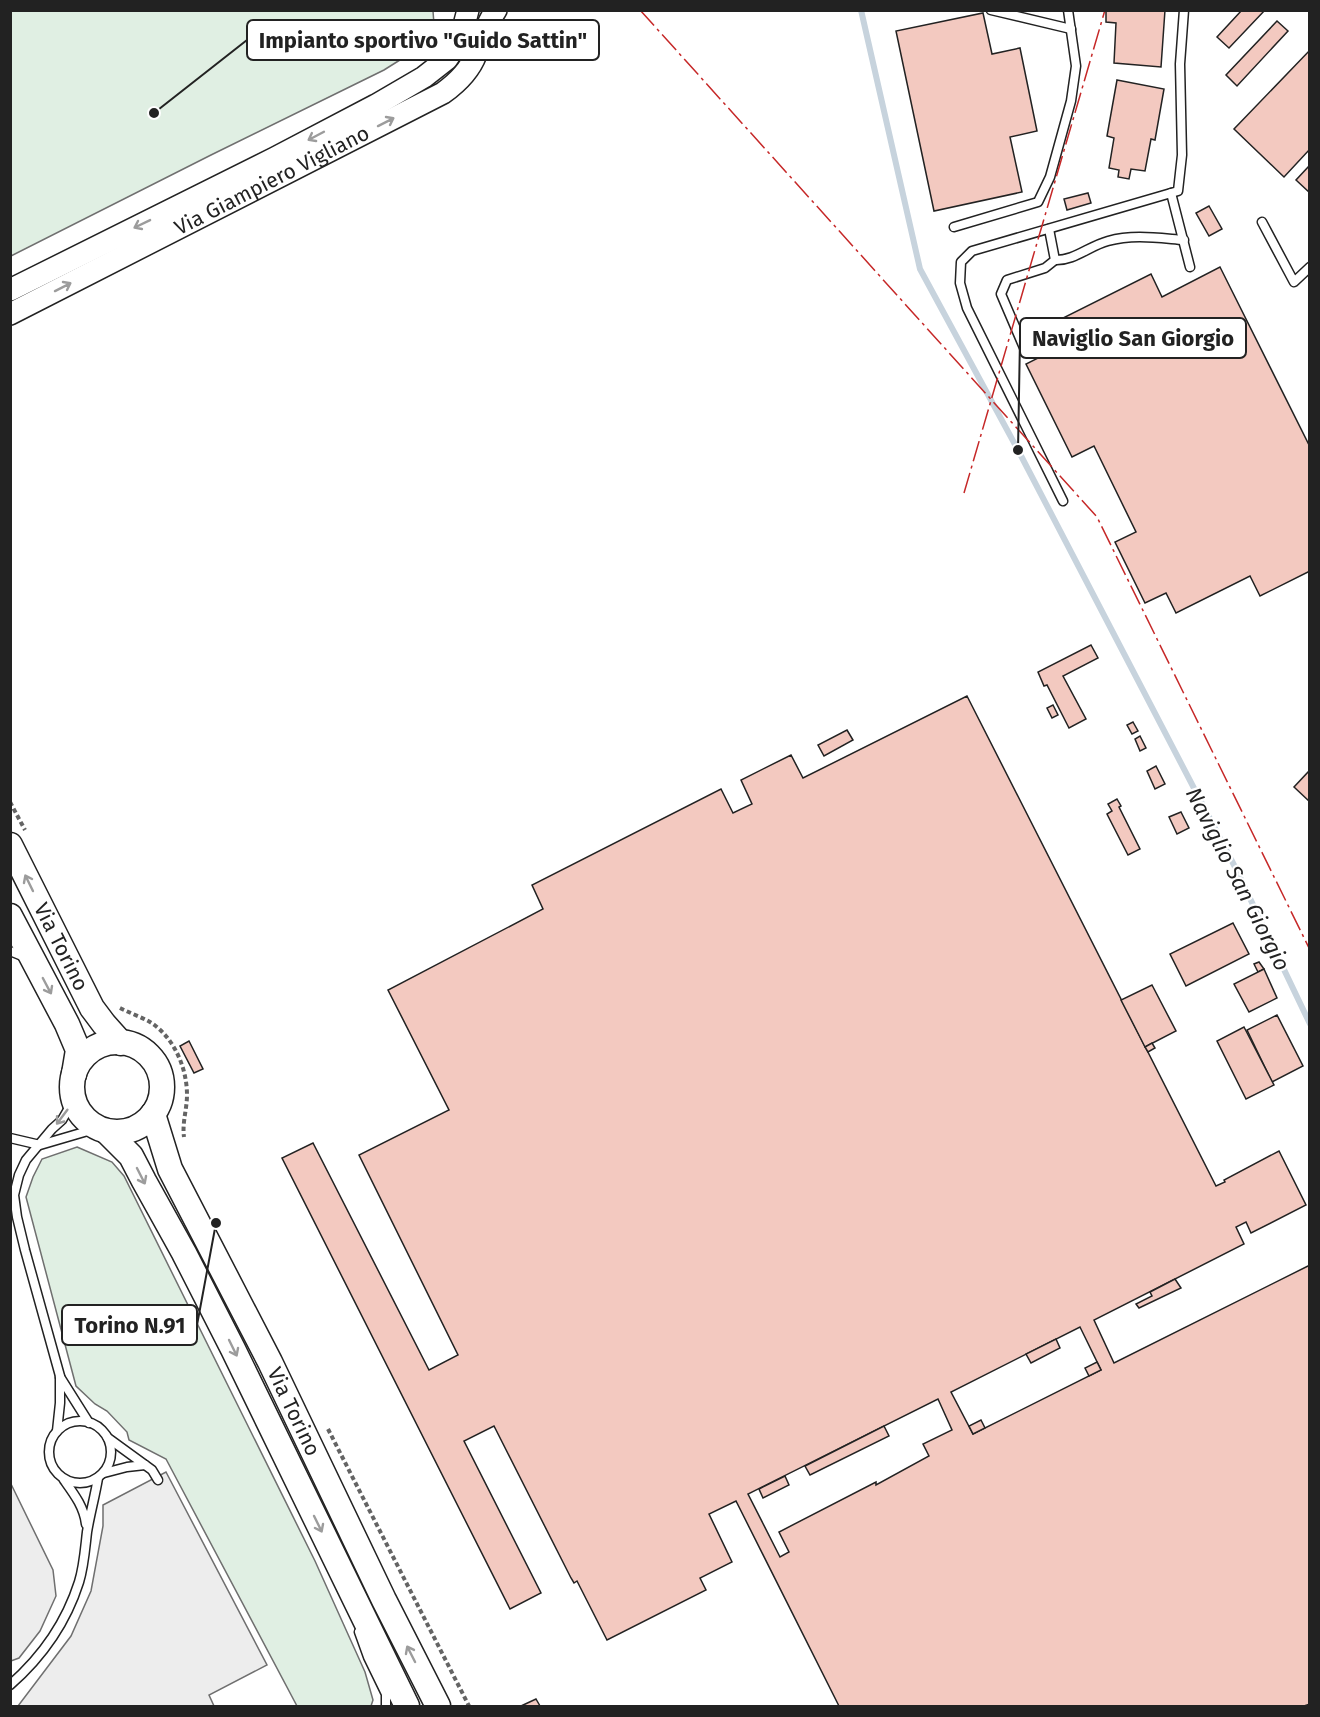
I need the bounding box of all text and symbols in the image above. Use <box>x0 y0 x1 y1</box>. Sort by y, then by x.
callout: Impianto sportivo "Guido Sattin" <box>247 20 599 60</box>
text: Impianto sportivo "Guido Sattin" <box>259 27 587 54</box>
one-way arrow <box>377 116 395 128</box>
street label: Via Giampiero Vigliano <box>170 120 374 241</box>
one-way arrow <box>308 131 326 142</box>
one-way arrow <box>134 219 152 230</box>
one-way arrow <box>53 281 71 292</box>
callout: Naviglio San Giorgio <box>1020 318 1246 358</box>
text: Naviglio San Giorgio <box>1032 325 1234 352</box>
water label: Naviglio San Giorgio <box>1180 783 1296 975</box>
one-way arrow <box>23 875 35 893</box>
street label: Via Torino <box>28 898 94 995</box>
one-way arrow <box>42 977 54 995</box>
one-way arrow <box>56 1109 69 1125</box>
one-way arrow <box>136 1167 148 1185</box>
callout: Torino N.91 <box>62 1305 197 1345</box>
text: Torino N.91 <box>75 1312 185 1339</box>
one-way arrow <box>228 1339 239 1357</box>
street label: Via Torino <box>261 1363 326 1460</box>
one-way arrow <box>312 1515 324 1533</box>
one-way arrow <box>405 1646 417 1664</box>

